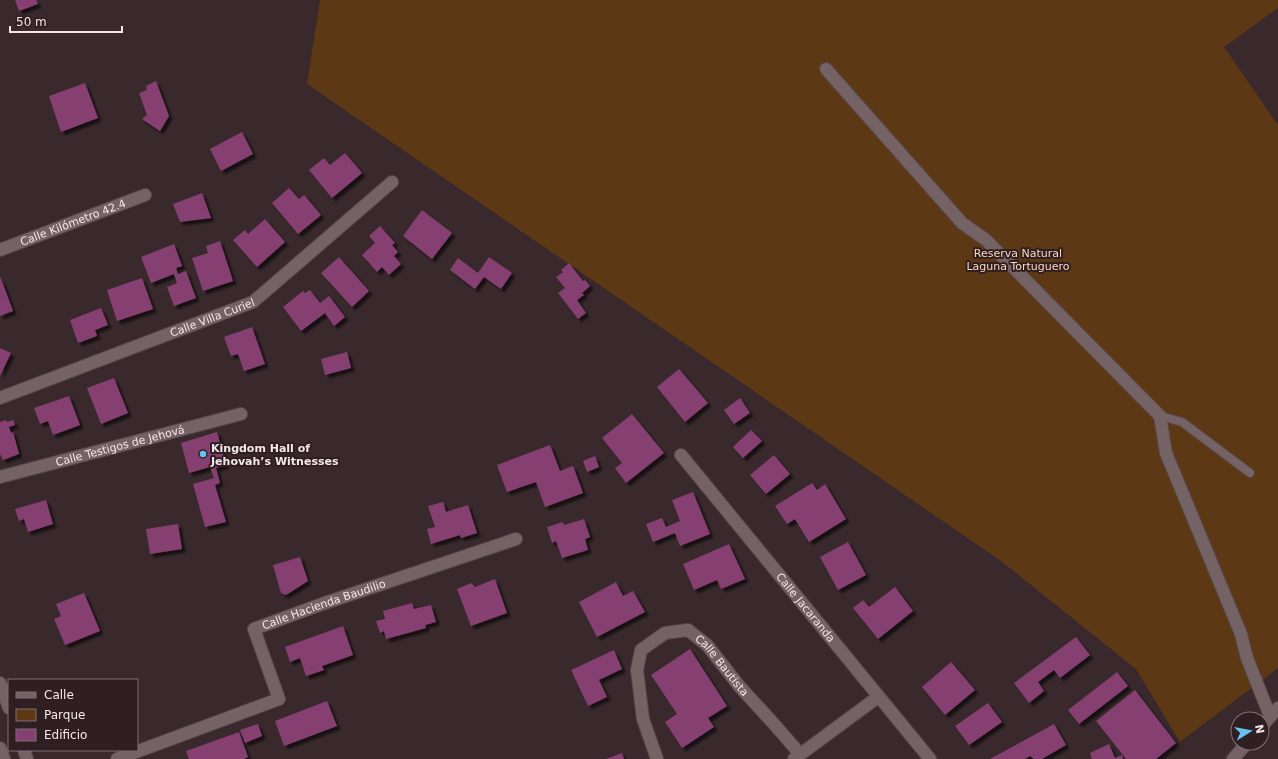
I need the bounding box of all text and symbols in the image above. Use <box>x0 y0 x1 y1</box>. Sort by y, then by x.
scale bar <box>10 8 122 34</box>
text: 50 m <box>16 15 47 29</box>
street label: Calle Kilómetro 42.4 <box>18 196 127 248</box>
park label: Reserva Natural Laguna Tortuguero <box>966 247 1070 273</box>
street label: Calle Villa Curiel <box>168 295 256 339</box>
street label: Calle Testigos de Jehová <box>54 423 186 469</box>
place label: Kingdom Hall of Jehovah’s Witnesses <box>210 442 339 468</box>
marker: Kingdom Hall of Jehovah’s Witnesses <box>198 449 208 459</box>
street label: Calle Jacaranda <box>774 570 838 645</box>
street label: Calle Hacienda Baudilio <box>260 577 387 632</box>
street label: Calle Bautista <box>693 632 751 699</box>
legend <box>8 679 138 751</box>
text: Calle <box>44 688 74 702</box>
text: Parque <box>44 708 85 722</box>
north arrow <box>1230 711 1270 751</box>
text: N <box>1252 723 1267 735</box>
text: Edificio <box>44 728 87 742</box>

